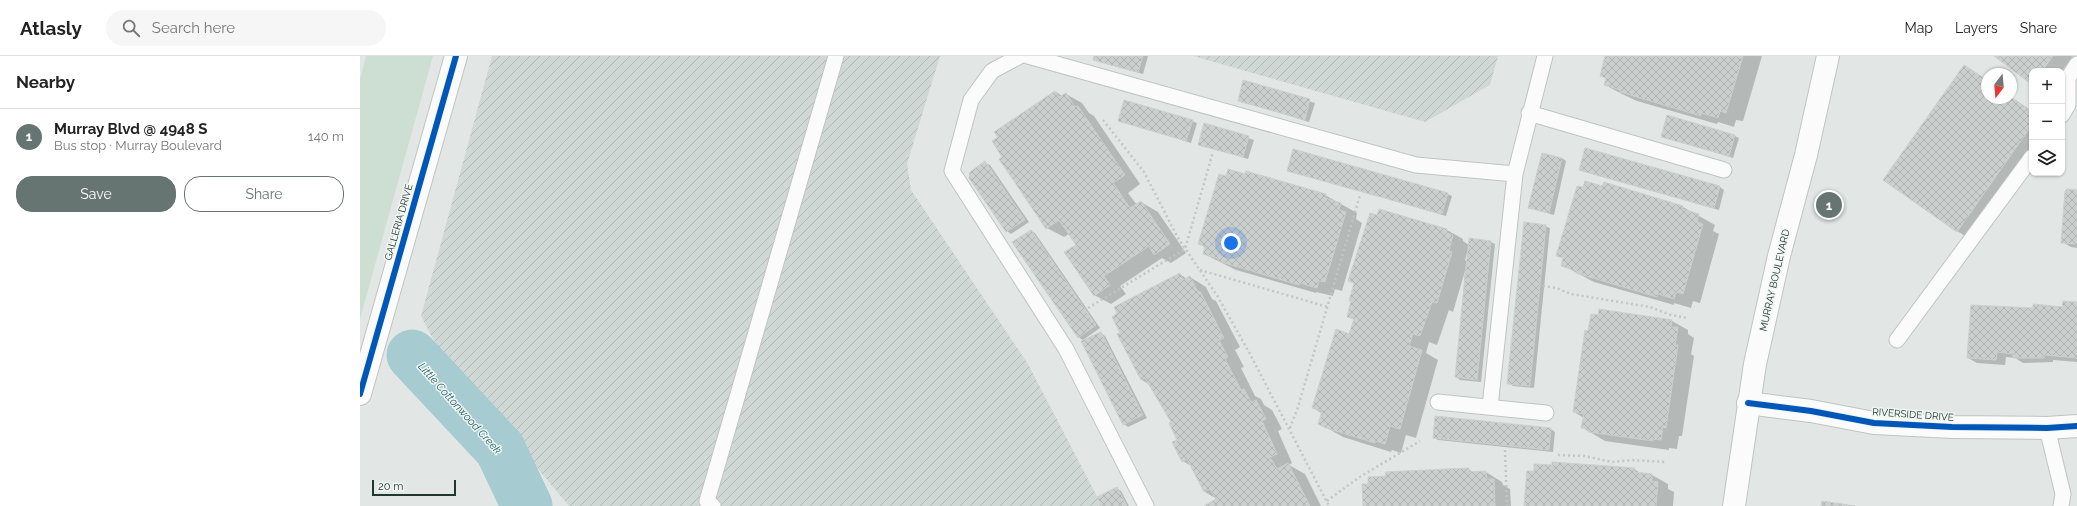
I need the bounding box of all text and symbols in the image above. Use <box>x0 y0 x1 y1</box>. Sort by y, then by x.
search box <box>106 10 386 46</box>
text: Atlasly <box>20 17 82 39</box>
icon: search <box>120 17 142 39</box>
text: Search here <box>152 19 235 37</box>
text: Map <box>1905 20 1933 36</box>
text: Layers <box>1955 20 1998 36</box>
text: Share <box>2020 20 2057 36</box>
north arrow <box>1981 68 2017 104</box>
map controls <box>2029 68 2065 176</box>
button: + <box>2029 68 2065 104</box>
text: Nearby <box>16 72 75 92</box>
button: − <box>2029 104 2065 140</box>
text: Murray Blvd @ 4948 S <box>54 120 208 138</box>
text: 1 <box>26 129 32 144</box>
text: 140 m <box>308 129 344 144</box>
text: Bus stop · Murray Boulevard <box>54 138 222 153</box>
button: layers <box>2029 140 2065 176</box>
button: Save <box>16 176 176 212</box>
button: Share <box>184 176 344 212</box>
street label: GALLERIA DRIVE <box>382 183 415 261</box>
pin: 1 <box>1816 190 1842 220</box>
street label: MURRAY BOULEVARD <box>1757 228 1792 332</box>
your location <box>1221 233 1241 253</box>
water label: Little Cottonwood Creek <box>415 360 504 457</box>
street label: RIVERSIDE DRIVE <box>1872 406 1954 423</box>
scale bar <box>372 478 456 497</box>
text: 20 m <box>378 480 403 493</box>

